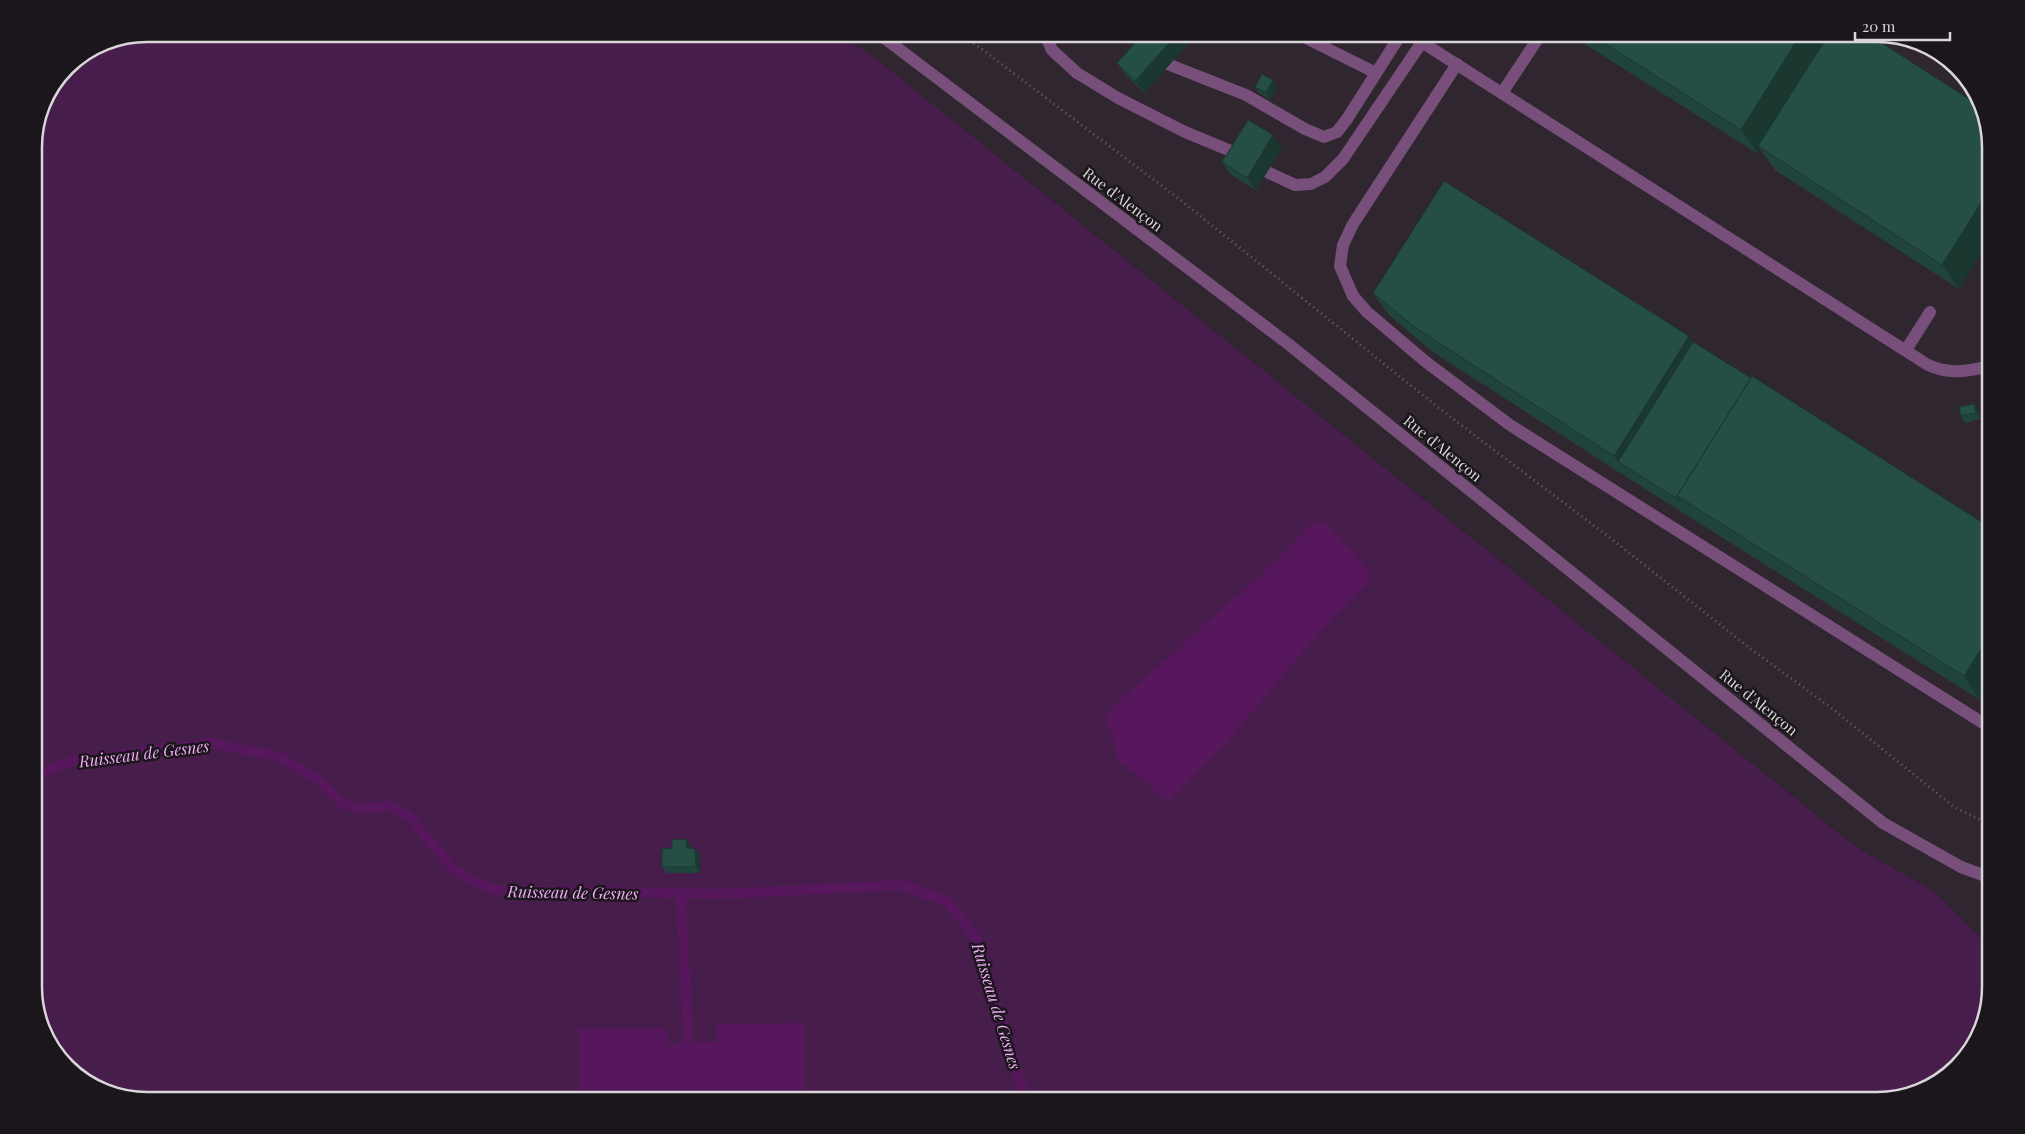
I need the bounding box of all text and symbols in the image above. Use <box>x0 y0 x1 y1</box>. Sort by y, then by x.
scale bar <box>1855 10 1950 42</box>
text: 20 m <box>1862 16 1896 36</box>
street label: Rue d'Alençon <box>1079 162 1167 236</box>
street label: Rue d'Alençon <box>1400 410 1486 486</box>
street label: Rue d'Alençon <box>1716 664 1802 740</box>
water label: Ruisseau de Gesnes <box>77 735 210 772</box>
water label: Ruisseau de Gesnes <box>506 880 639 904</box>
water label: Ruisseau de Gesnes <box>967 939 1026 1072</box>

